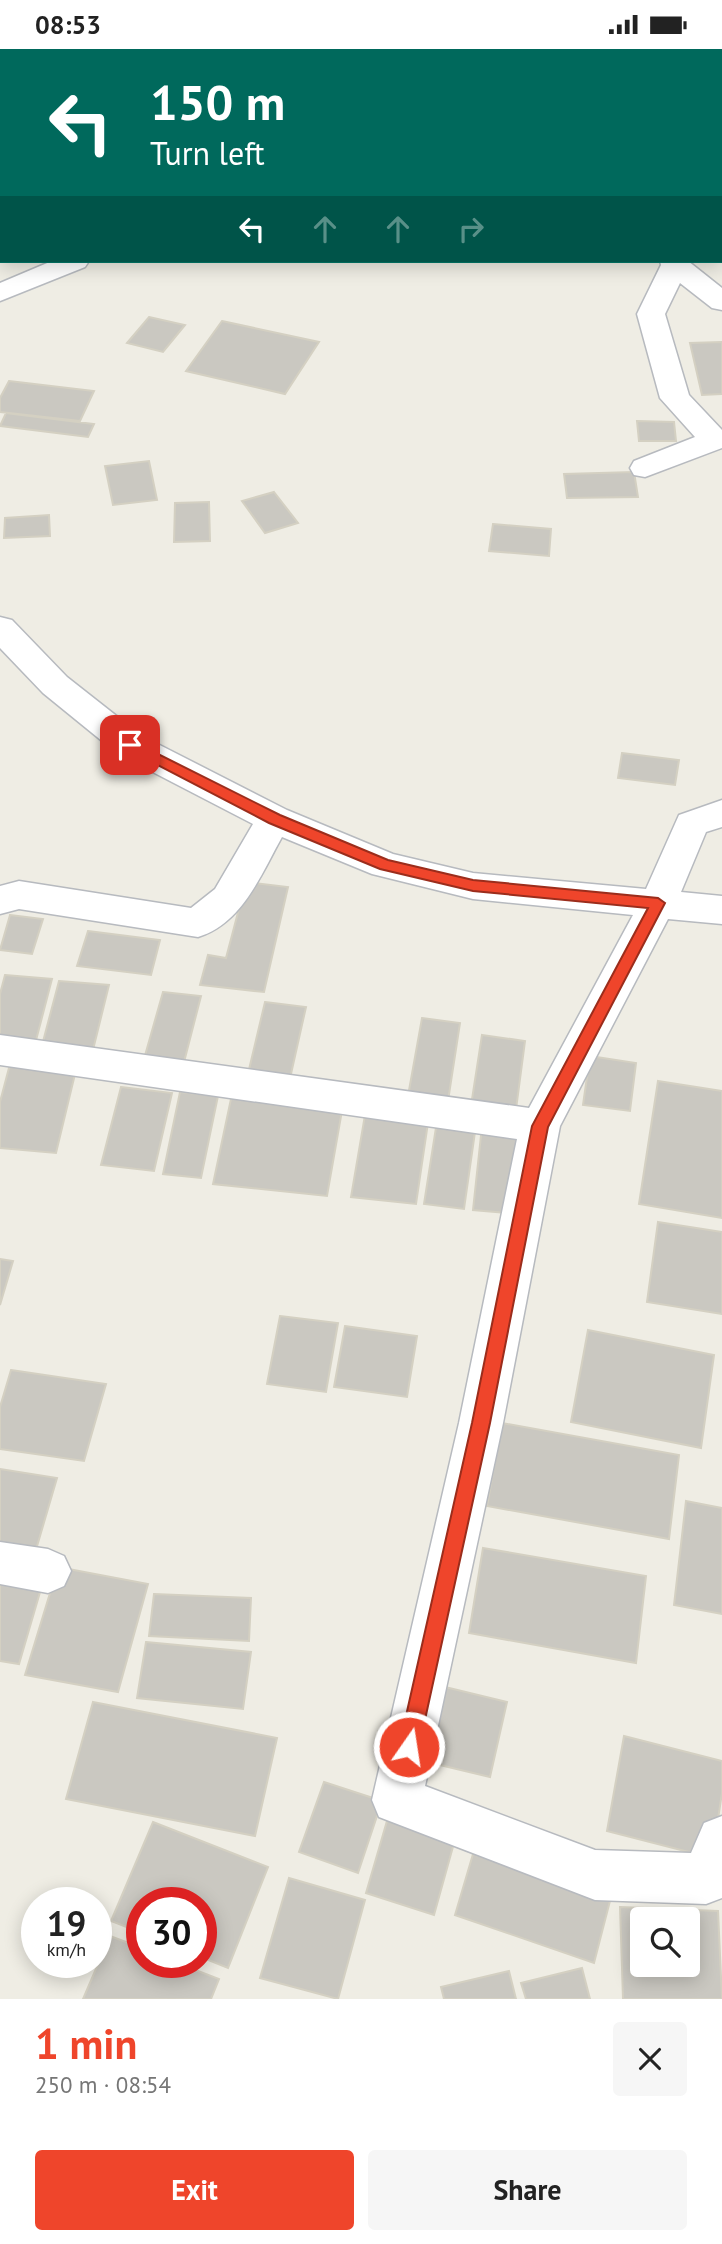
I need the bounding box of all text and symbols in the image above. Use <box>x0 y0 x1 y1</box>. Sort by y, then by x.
text: 08:53 <box>35 8 101 41</box>
text: 150 m <box>150 70 285 134</box>
icon: left <box>35 77 126 168</box>
text: Turn left <box>150 132 265 174</box>
icon: left <box>233 210 271 248</box>
icon: ahead <box>306 210 344 248</box>
icon: ahead <box>379 210 417 248</box>
icon: right <box>452 210 490 248</box>
pin <box>100 715 160 775</box>
icon: arrive <box>111 726 149 764</box>
position arrow <box>372 1710 446 1784</box>
speed limit sign: 30 <box>126 1887 217 1978</box>
text: 19 <box>47 1900 86 1946</box>
map controls <box>630 1907 700 1977</box>
button: search <box>630 1907 700 1977</box>
text: km/h <box>47 1938 86 1961</box>
text: 1 min <box>35 2016 137 2071</box>
button: close <box>613 2022 687 2096</box>
text: 250 m · 08:54 <box>35 2070 171 2099</box>
button: Exit <box>35 2150 354 2230</box>
button: Share <box>368 2150 687 2230</box>

